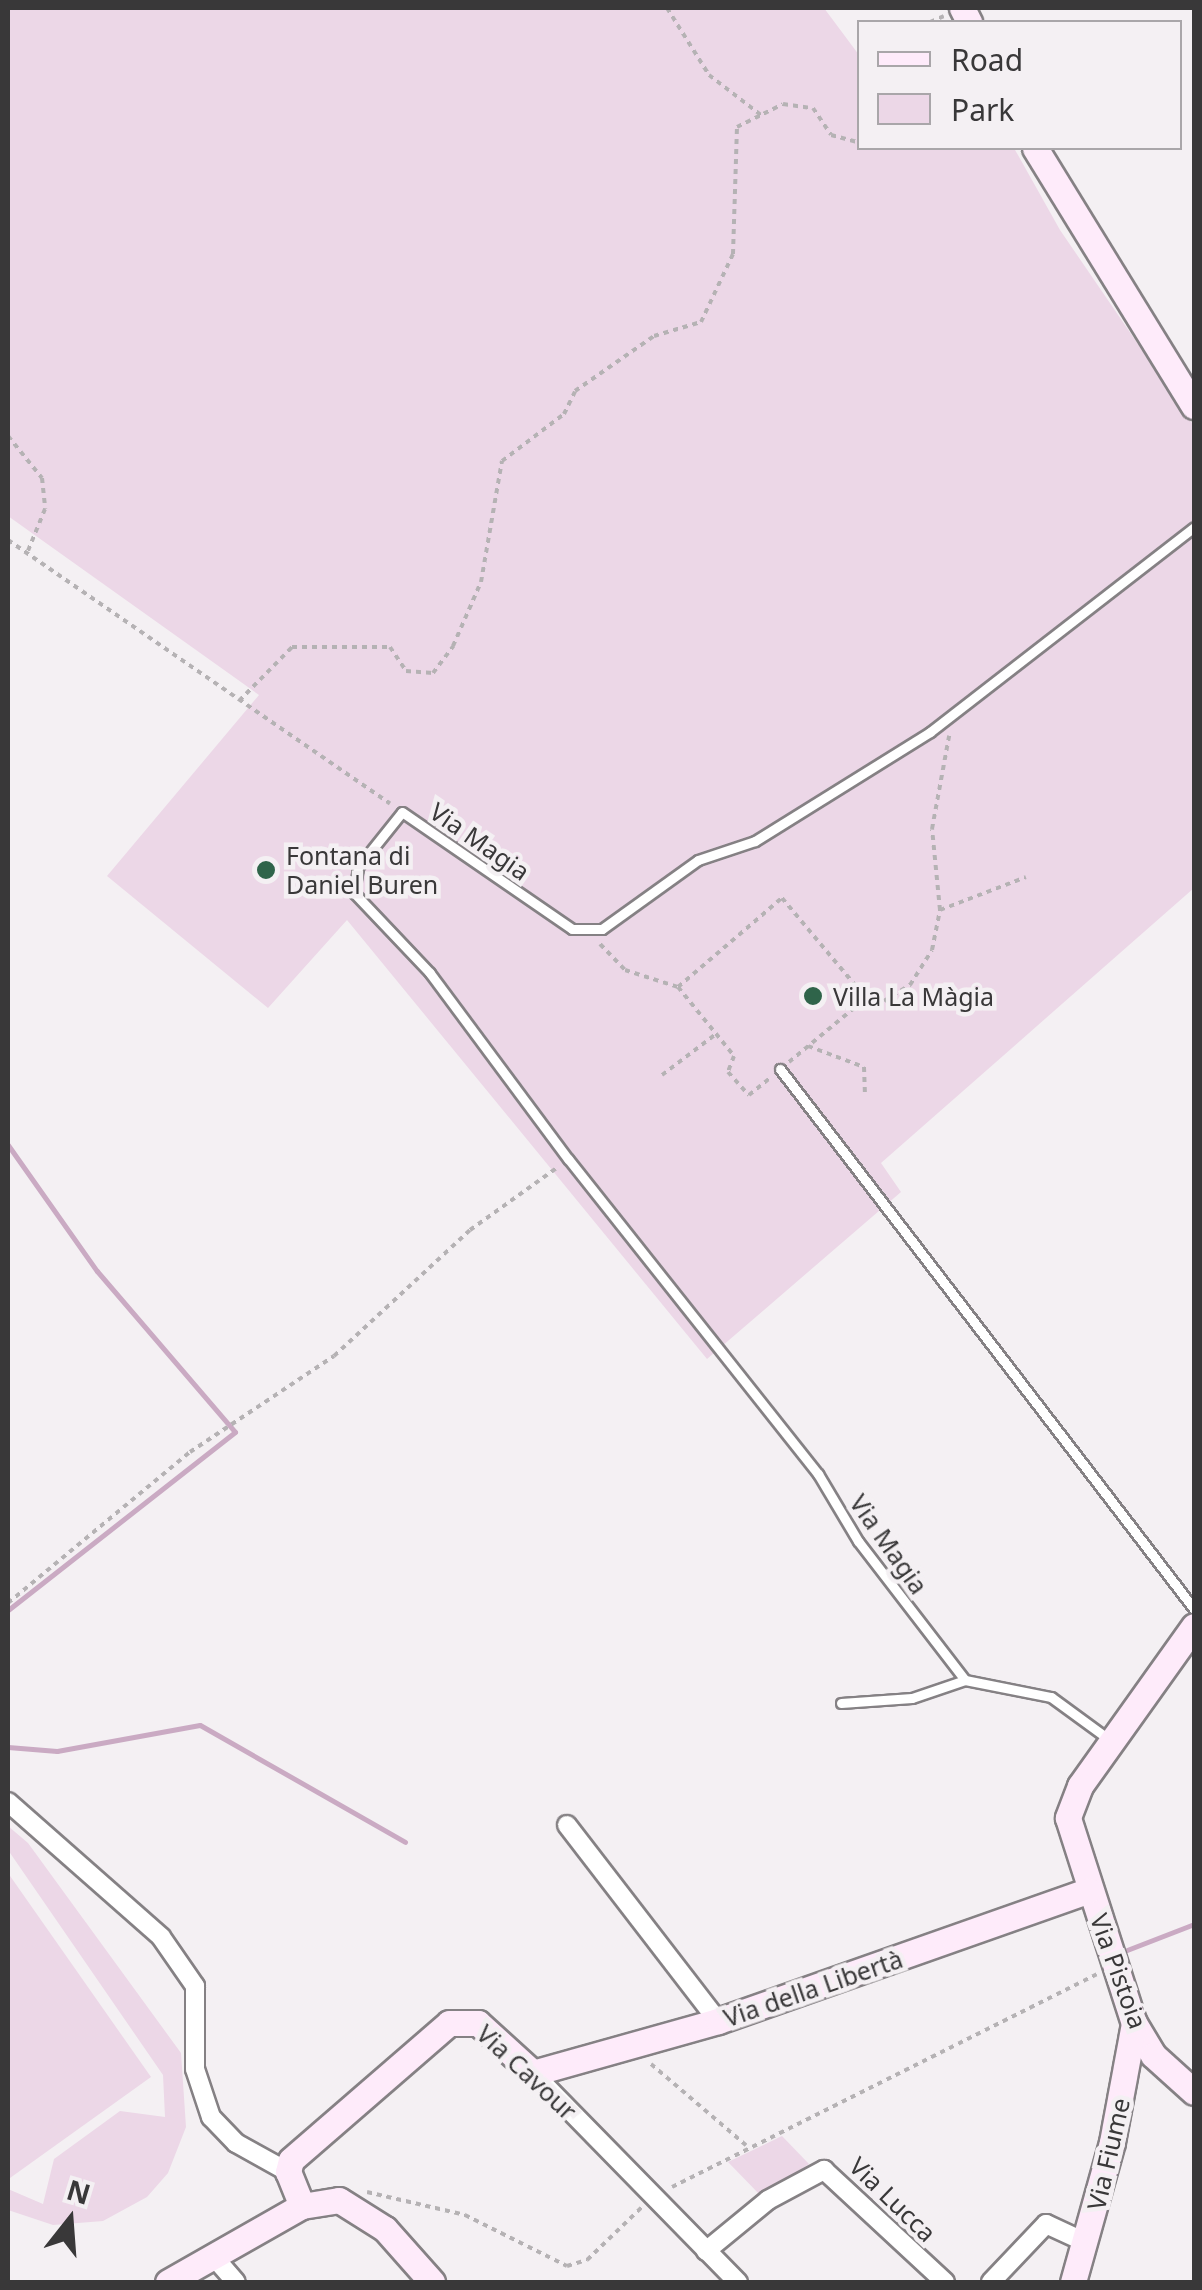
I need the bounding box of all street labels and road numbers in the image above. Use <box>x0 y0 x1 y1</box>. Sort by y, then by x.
street label: Via Magia <box>424 796 536 886</box>
street label: Via Magia <box>844 1488 934 1600</box>
street label: Via Pistoia <box>1084 1909 1154 2033</box>
street label: Via della Libertà <box>720 1943 906 2033</box>
street label: Via Cavour <box>471 2018 583 2126</box>
street label: Via Fiume <box>1081 2095 1135 2213</box>
street label: Via Lucca <box>844 2151 942 2247</box>

